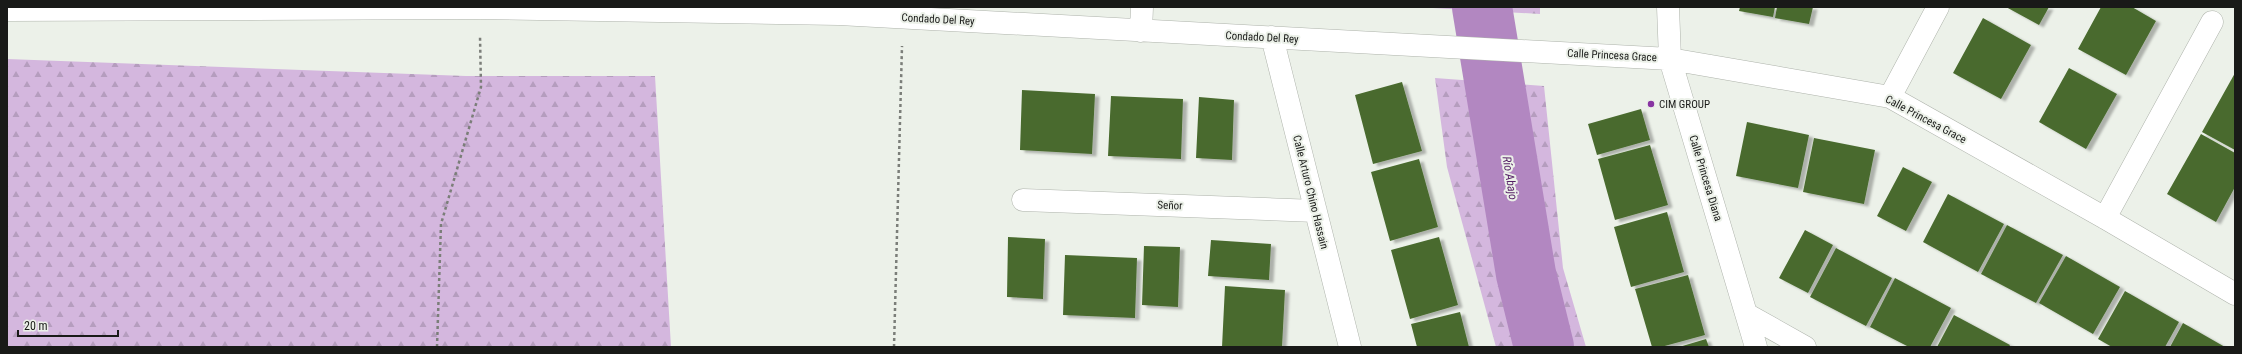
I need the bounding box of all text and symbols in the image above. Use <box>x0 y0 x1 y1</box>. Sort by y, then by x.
street label: Condado Del Rey <box>901 11 975 28</box>
street label: Condado Del Rey <box>1225 29 1299 46</box>
street label: Calle Princesa Grace <box>1567 47 1657 64</box>
street label: Calle Princesa Grace <box>1883 93 1968 146</box>
place label: CIM GROUP <box>1659 98 1710 111</box>
marker: CIM GROUP <box>1646 99 1656 109</box>
street label: Calle Arturo Chino Hassain <box>1290 134 1331 250</box>
street label: Calle Princesa Diana <box>1686 134 1725 223</box>
water label: Río Abajo <box>1500 155 1520 201</box>
street label: Señor <box>1157 199 1183 212</box>
scale bar <box>18 312 118 338</box>
text: 20 m <box>24 319 48 333</box>

